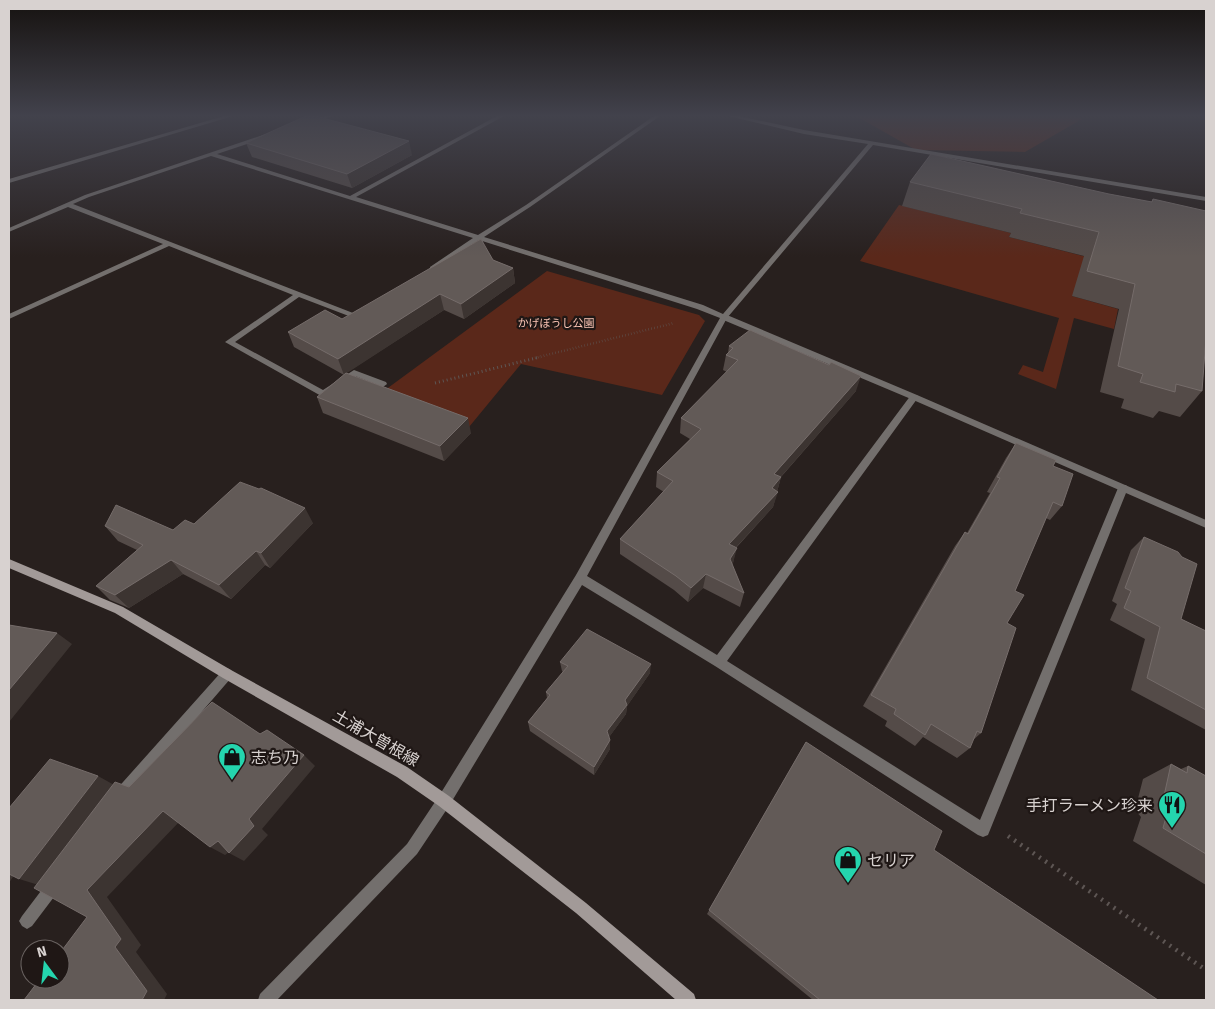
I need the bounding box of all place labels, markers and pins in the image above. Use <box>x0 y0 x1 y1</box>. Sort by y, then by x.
shop icon: 志ち乃 <box>217 742 247 781</box>
place label: 志ち乃 <box>251 748 299 767</box>
restaurant icon: 手打ラーメン珍来 <box>1157 790 1187 829</box>
place label: 手打ラーメン珍来 <box>1026 796 1153 815</box>
shop icon: セリア <box>833 845 863 884</box>
place label: セリア <box>867 851 915 870</box>

